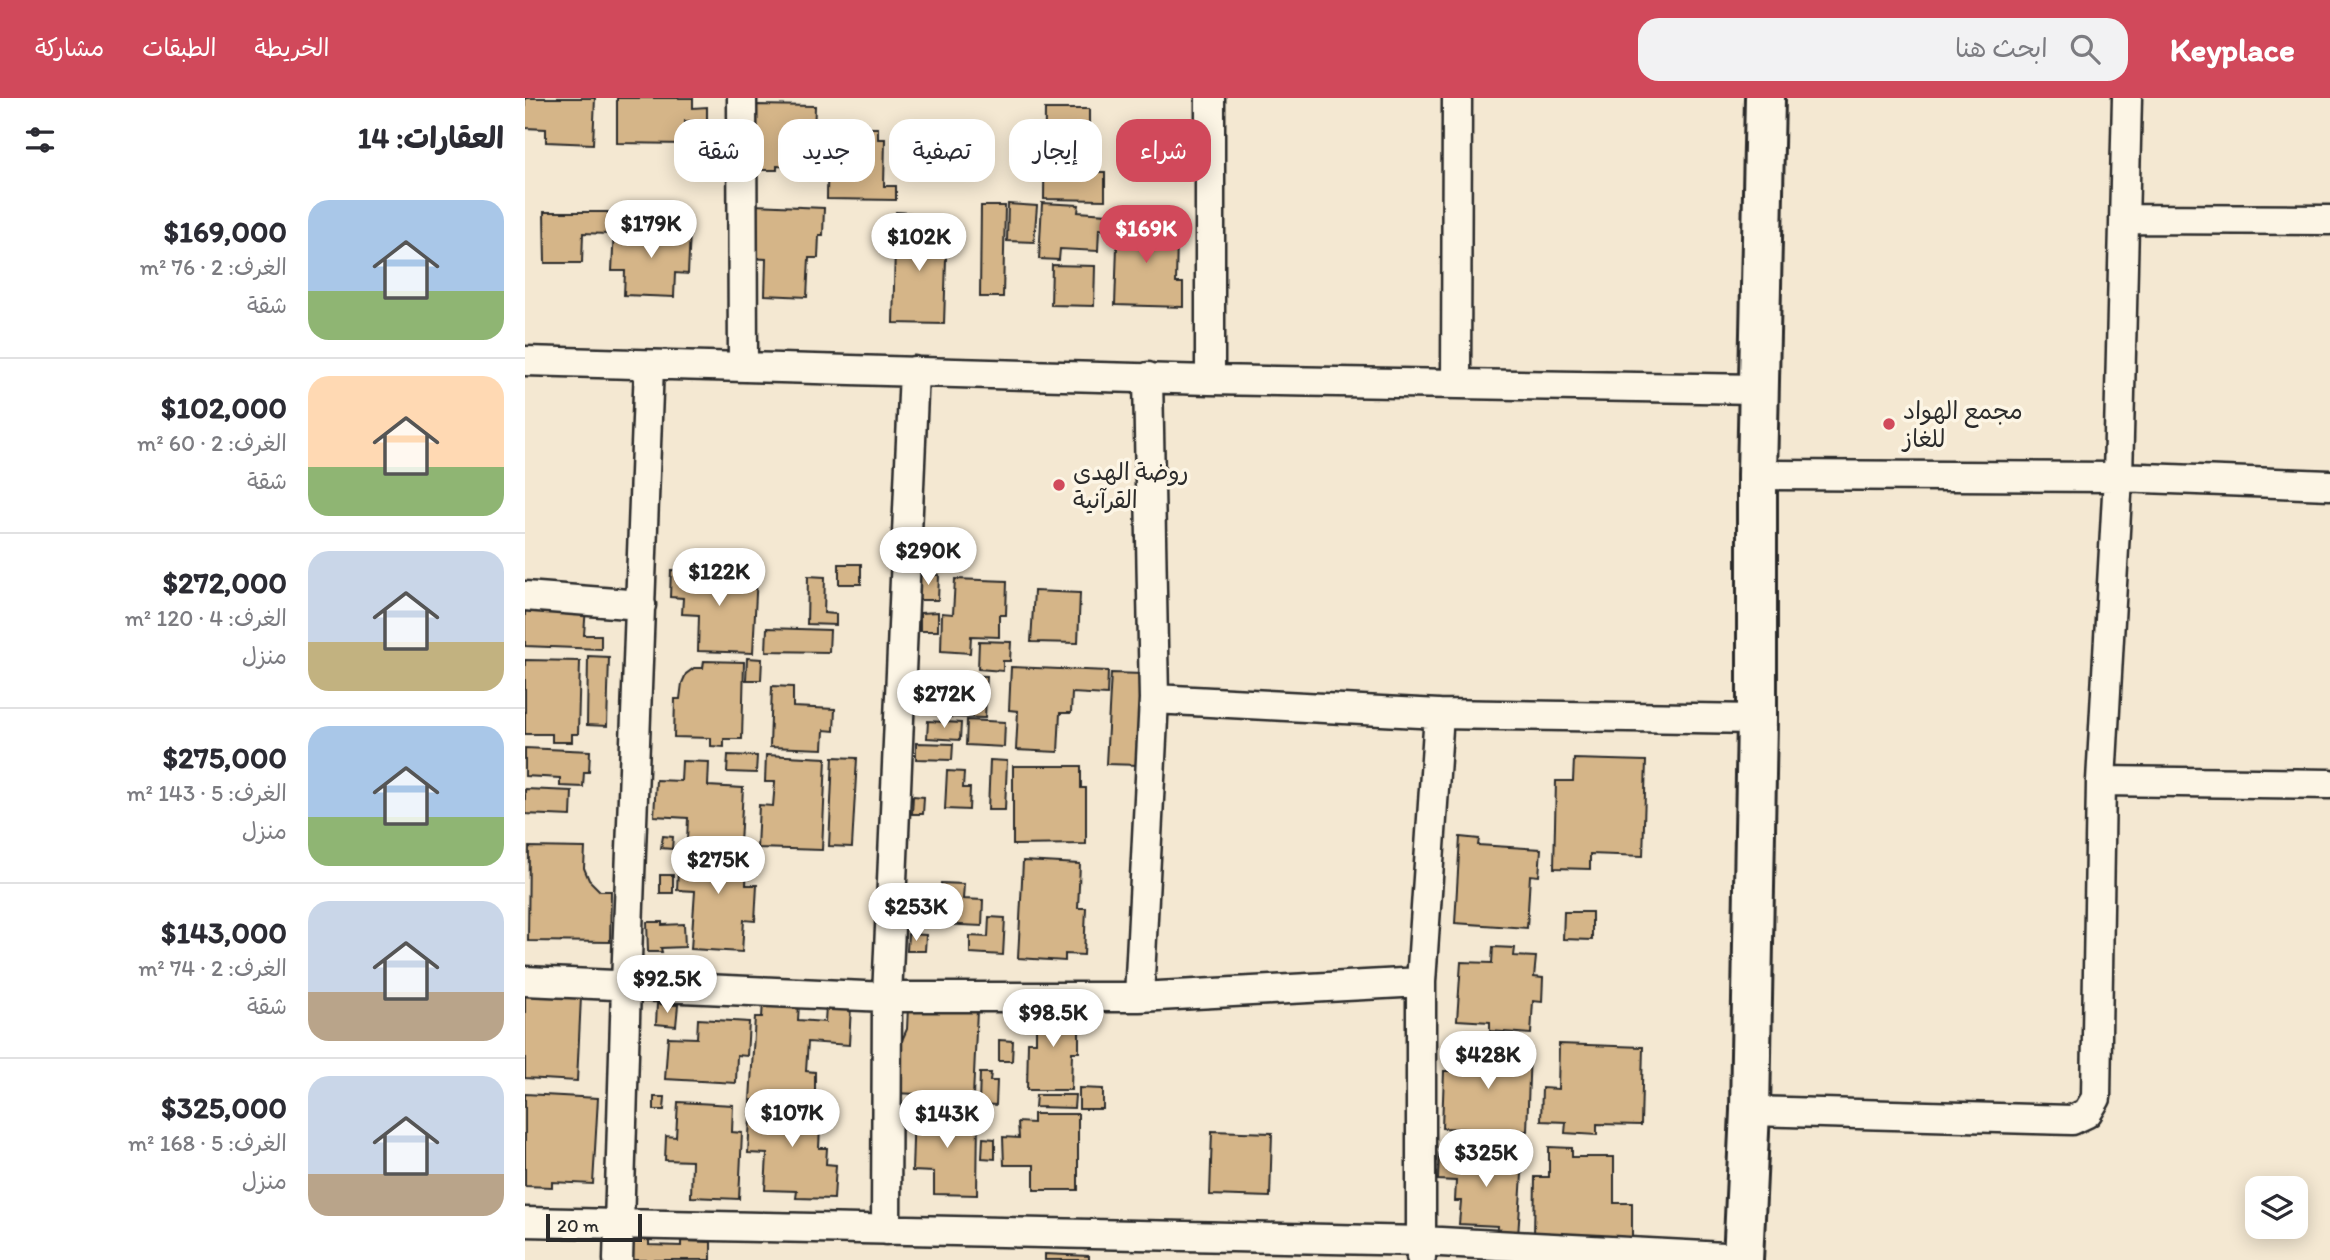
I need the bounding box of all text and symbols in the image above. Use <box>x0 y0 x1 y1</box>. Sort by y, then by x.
search box <box>1638 18 2128 81</box>
icon: search <box>2066 30 2104 68</box>
text: Keyplace <box>2170 30 2295 69</box>
text: ابحث هنا <box>1955 32 2048 64</box>
text: مشاركة <box>35 33 104 62</box>
text: الطبقات <box>142 33 217 62</box>
text: الخريطة <box>255 33 329 62</box>
text: العقارات: 14 <box>357 119 504 156</box>
chip: شقة <box>674 119 764 182</box>
chip: جديد <box>778 119 875 182</box>
chip: تصفية <box>889 119 995 182</box>
chip: إيجار <box>1009 119 1102 182</box>
chip: شراء <box>1116 119 1211 182</box>
icon: filters <box>21 121 59 159</box>
pin: $179K <box>602 200 700 260</box>
pin: $169K <box>1097 206 1195 265</box>
text: $179K <box>621 209 681 237</box>
text: $169,000 <box>164 213 287 250</box>
pin: $102K <box>870 214 968 273</box>
text: $169K <box>1115 214 1177 242</box>
text: $102K <box>887 222 951 250</box>
icon: home <box>364 228 448 312</box>
text: الغرف: 2 · 76 m² <box>140 253 287 281</box>
text: شقة <box>247 291 287 319</box>
text: $102,000 <box>161 389 287 426</box>
place label: مجمع الهواد للغاز <box>1901 396 2023 453</box>
icon: home <box>364 404 448 488</box>
marker: مجمع الهواد للغاز <box>1881 416 1897 432</box>
text: الغرف: 2 · 60 m² <box>137 429 287 457</box>
place label: روضة الهدى القرآنية <box>1073 457 1189 514</box>
text: شقة <box>247 467 287 495</box>
marker: روضة الهدى القرآنية <box>1051 477 1067 493</box>
pin: $290K <box>879 528 977 587</box>
text: $290K <box>896 536 960 564</box>
pin: $122K <box>670 548 768 608</box>
text: $122K <box>688 557 750 585</box>
text: $272,000 <box>163 564 287 601</box>
icon: home <box>364 579 448 663</box>
text: الغرف: 4 · 120 m² <box>125 604 287 632</box>
text: منزل <box>242 642 287 670</box>
pin: $272K <box>895 670 993 730</box>
text: $272K <box>913 679 975 707</box>
text: $275,000 <box>163 739 287 776</box>
icon: home <box>364 754 448 838</box>
text: الغرف: 5 · 143 m² <box>126 779 287 807</box>
text: منزل <box>242 817 287 845</box>
pin: $275K <box>669 836 767 896</box>
text: $275K <box>687 845 749 873</box>
pin: $253K <box>867 884 965 943</box>
text: $253K <box>884 892 948 920</box>
text: $143,000 <box>161 914 287 951</box>
icon: home <box>364 929 448 1013</box>
text: الغرف: 2 · 74 m² <box>138 954 287 982</box>
pin: $92.5K <box>610 956 724 1015</box>
text: $92.5K <box>633 964 701 992</box>
pin: $98.5K <box>996 990 1110 1049</box>
text: شقة <box>247 992 287 1020</box>
text: $98.5K <box>1019 998 1087 1026</box>
pin: $428K <box>1439 1032 1537 1091</box>
text: $428K <box>1456 1040 1520 1068</box>
text: $325,000 <box>161 1089 287 1126</box>
pin: $107K <box>743 1090 841 1149</box>
pin: $143K <box>898 1090 996 1150</box>
text: $107K <box>761 1098 823 1126</box>
text: $143K <box>915 1099 979 1127</box>
icon: home <box>364 1104 448 1188</box>
text: الغرف: 5 · 168 m² <box>128 1129 287 1157</box>
pin: $325K <box>1437 1130 1535 1189</box>
text: $325K <box>1454 1138 1518 1166</box>
text: منزل <box>242 1167 287 1195</box>
map controls <box>2245 1176 2308 1239</box>
button: layers <box>2245 1176 2308 1239</box>
scale bar <box>546 1211 642 1243</box>
text: 20 m <box>557 1214 599 1237</box>

